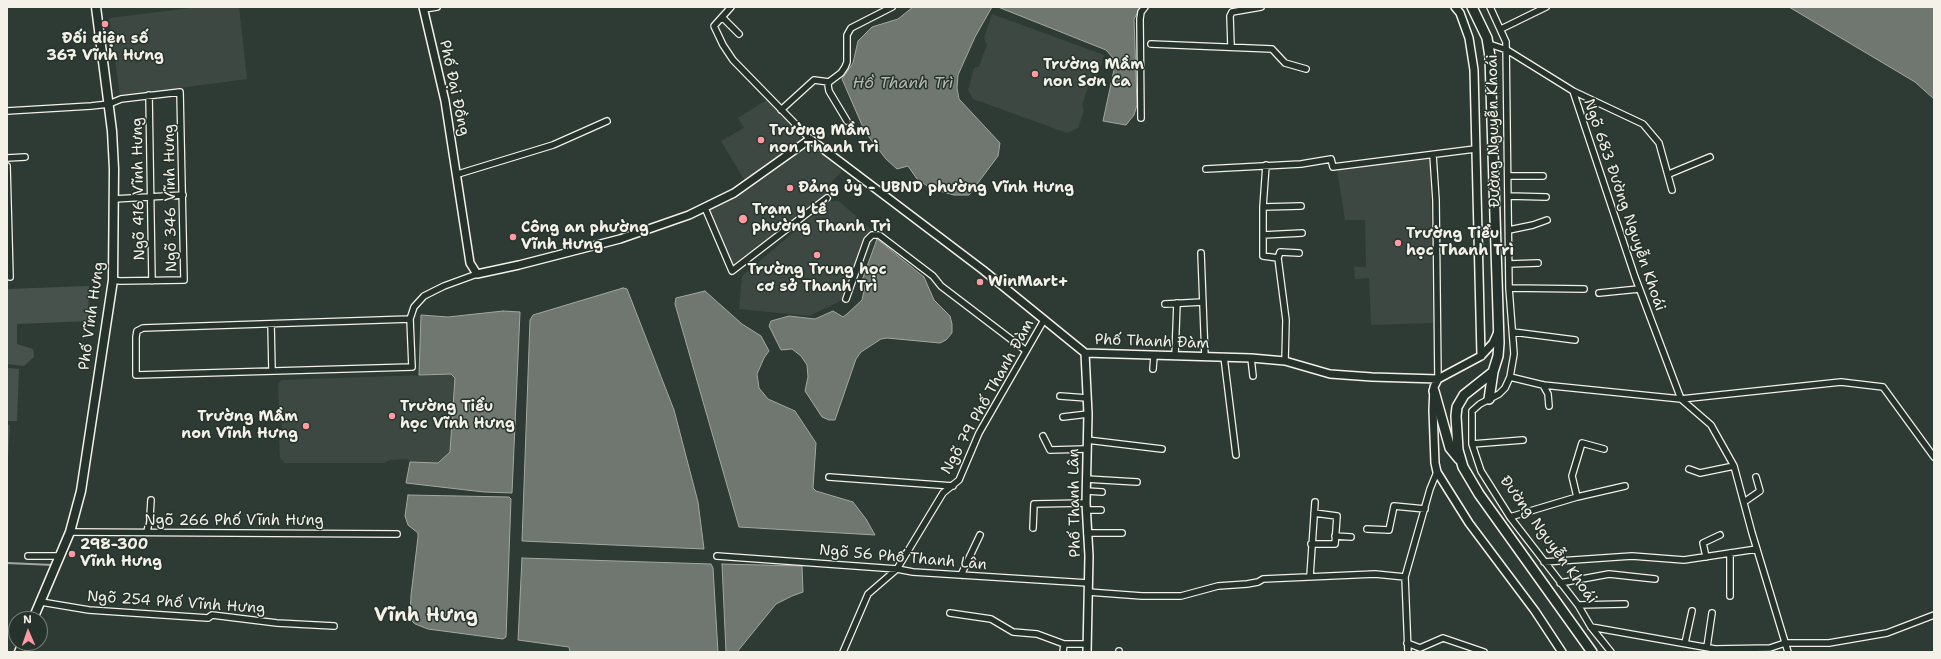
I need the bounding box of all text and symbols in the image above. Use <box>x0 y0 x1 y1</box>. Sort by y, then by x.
marker: Đối diện số 367 Vĩnh Hưng <box>100 19 110 29</box>
place label: Đối diện số 367 Vĩnh Hưng <box>46 30 164 65</box>
street label: Phố Đại Đồng <box>435 38 473 138</box>
street label: Đường Nguyễn Khoái <box>1484 54 1504 208</box>
place label: Trường Mầm non Sơn Ca <box>1043 56 1144 91</box>
marker: Trường Mầm non Sơn Ca <box>1030 69 1040 79</box>
water label: Hồ Thanh Trì <box>853 74 953 94</box>
street label: Ngõ 683 Đường Nguyễn Khoái <box>1579 97 1669 313</box>
street label: Ngõ 416 Vĩnh Hưng <box>129 117 149 261</box>
place label: Trường Mầm non Thanh Trì <box>769 122 879 157</box>
street label: Ngõ 346 Vĩnh Hưng <box>161 124 181 272</box>
marker: Trường Mầm non Thanh Trì <box>756 135 766 145</box>
place label: Đảng ủy - UBND phường Vĩnh Hưng <box>798 179 1074 197</box>
marker: Đảng ủy - UBND phường Vĩnh Hưng <box>785 183 795 193</box>
place label: Trạm y tế phường Thanh Trì <box>752 201 891 236</box>
marker: Trạm y tế phường Thanh Trì <box>737 213 749 225</box>
place label: Công an phường Vĩnh Hưng <box>521 219 649 254</box>
place label: Trường Tiểu học Thanh Trì <box>1406 225 1514 260</box>
marker: Công an phường Vĩnh Hưng <box>508 232 518 242</box>
marker: Trường Tiểu học Thanh Trì <box>1393 238 1403 248</box>
marker: Trường Trung học cơ sở Thanh Trì <box>812 250 822 260</box>
street label: Phố Vĩnh Hưng <box>75 261 109 371</box>
place label: Trường Trung học cơ sở Thanh Trì <box>747 261 887 296</box>
place label: WinMart+ <box>988 273 1068 291</box>
marker: WinMart+ <box>975 277 985 287</box>
street label: Ngõ 79 Phố Thanh Đàm <box>938 316 1038 478</box>
street label: Phố Thanh Đàm <box>1094 331 1210 353</box>
place label: Trường Tiểu học Vĩnh Hưng <box>400 398 515 433</box>
place label: Trường Mầm non Vĩnh Hưng <box>181 408 298 443</box>
marker: Trường Tiểu học Vĩnh Hưng <box>387 411 397 421</box>
marker: Trường Mầm non Vĩnh Hưng <box>301 421 311 431</box>
street label: Phố Thanh Lân <box>1065 448 1085 558</box>
street label: Đường Nguyễn Khoái <box>1496 473 1600 607</box>
street label: Ngõ 266 Phố Vĩnh Hưng <box>144 512 324 530</box>
place label: 298-300 Vĩnh Hưng <box>80 536 162 571</box>
street label: Ngõ 56 Phố Thanh Lân <box>818 542 988 574</box>
marker: 298-300 Vĩnh Hưng <box>67 549 77 559</box>
street label: Ngõ 254 Phố Vĩnh Hưng <box>86 588 266 618</box>
district label: Vĩnh Hưng <box>374 605 478 627</box>
north arrow <box>8 611 48 651</box>
text: N <box>23 612 32 627</box>

